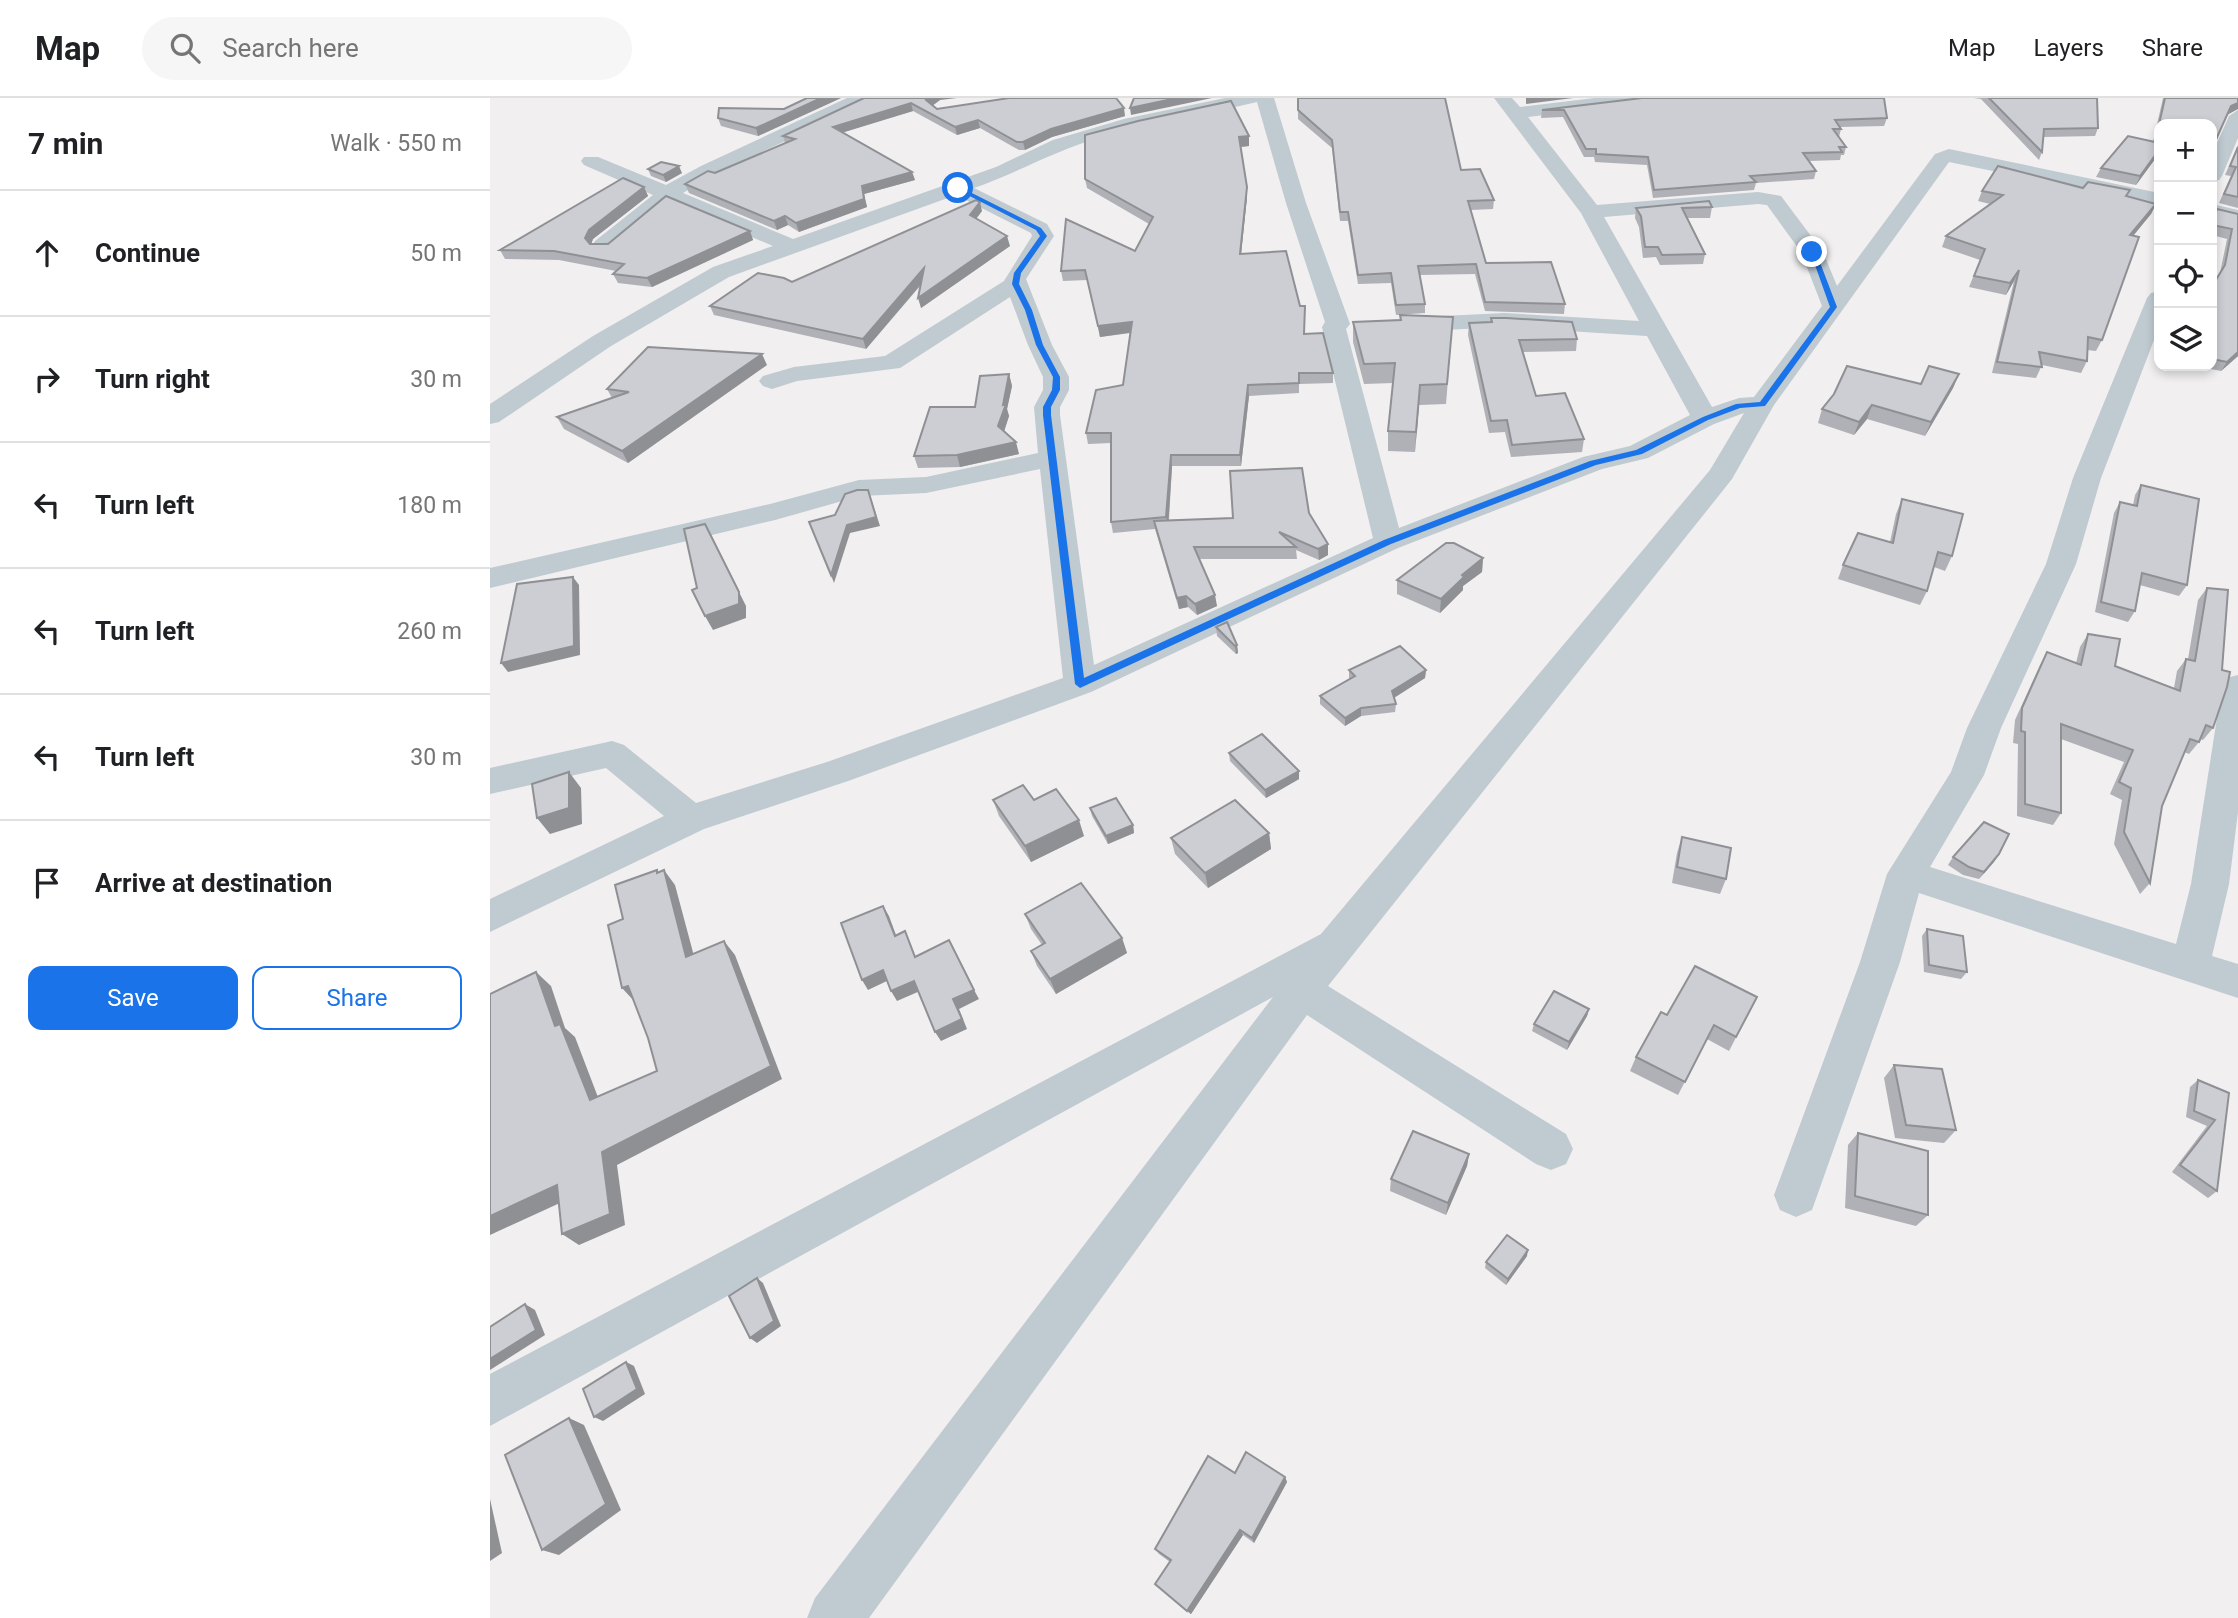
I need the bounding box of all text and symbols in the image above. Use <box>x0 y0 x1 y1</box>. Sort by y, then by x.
search box <box>142 17 632 80</box>
text: Map <box>35 29 100 68</box>
icon: search <box>166 29 204 67</box>
text: Search here <box>222 33 359 63</box>
text: Map <box>1948 34 1996 62</box>
text: Layers <box>2034 34 2104 62</box>
text: Share <box>2142 34 2203 62</box>
map controls <box>2154 119 2217 371</box>
button: + <box>2154 119 2217 182</box>
text: 7 min <box>28 126 103 161</box>
text: Walk · 550 m <box>330 130 462 157</box>
route start <box>942 172 973 203</box>
button: − <box>2154 182 2217 245</box>
icon: ahead <box>28 234 66 272</box>
route end <box>1796 236 1827 267</box>
text: Continue <box>95 238 200 268</box>
text: 50 m <box>410 240 462 267</box>
button: locate <box>2154 245 2217 308</box>
button: layers <box>2154 308 2217 371</box>
icon: right <box>28 360 66 398</box>
text: Turn right <box>95 364 210 394</box>
text: 30 m <box>410 366 462 393</box>
icon: left <box>28 486 66 524</box>
text: Turn left <box>95 490 194 520</box>
text: 180 m <box>397 492 462 519</box>
icon: left <box>28 612 66 650</box>
text: Turn left <box>95 616 194 646</box>
text: 260 m <box>397 618 462 645</box>
icon: left <box>28 738 66 776</box>
text: Turn left <box>95 742 194 772</box>
text: 30 m <box>410 744 462 771</box>
icon: arrive <box>28 864 66 902</box>
text: Arrive at destination <box>95 868 332 898</box>
button: Save <box>28 966 238 1030</box>
button: Share <box>252 966 462 1030</box>

